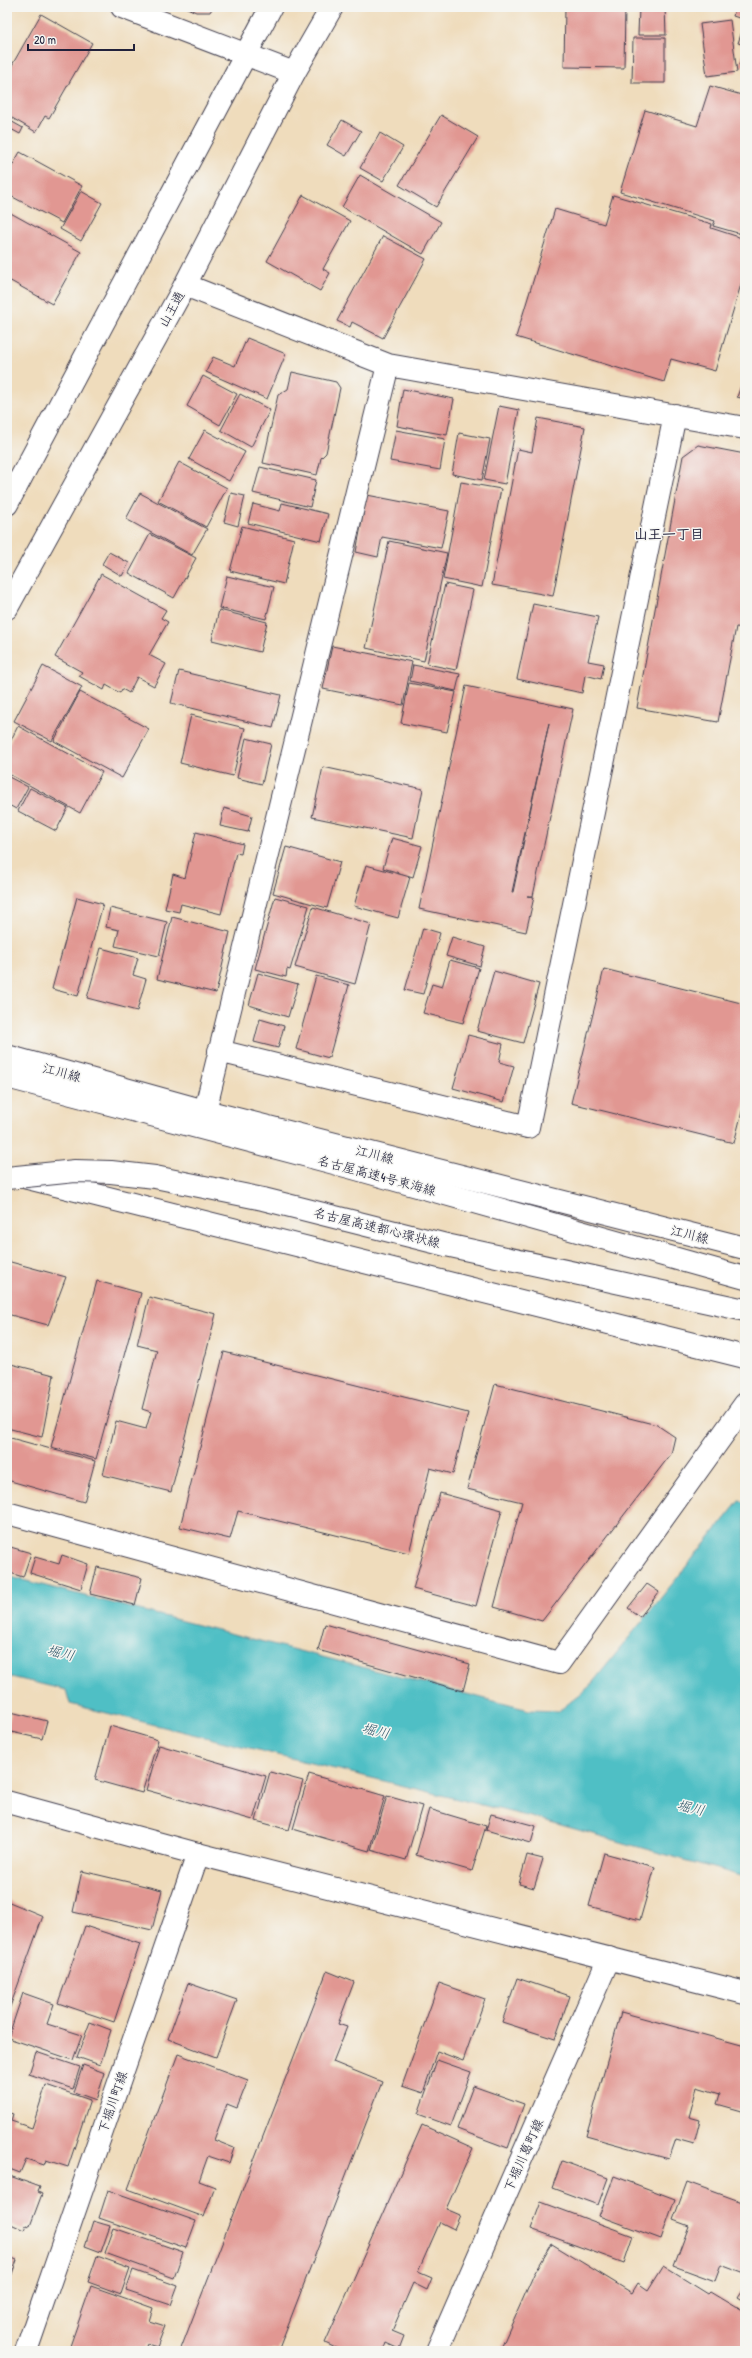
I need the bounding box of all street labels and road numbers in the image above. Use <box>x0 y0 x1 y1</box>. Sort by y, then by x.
street label: 山王通 <box>154 288 188 330</box>
street label: 江川線 <box>41 1058 84 1086</box>
street label: 江川線 <box>354 1141 397 1168</box>
street label: 名古屋高速4号東海線 <box>316 1151 439 1200</box>
street label: 名古屋高速都心環状線 <box>312 1203 443 1252</box>
street label: 江川線 <box>669 1221 712 1248</box>
street label: 下堀川町線 <box>93 2067 131 2136</box>
street label: 下堀川葛町線 <box>499 2115 547 2194</box>

